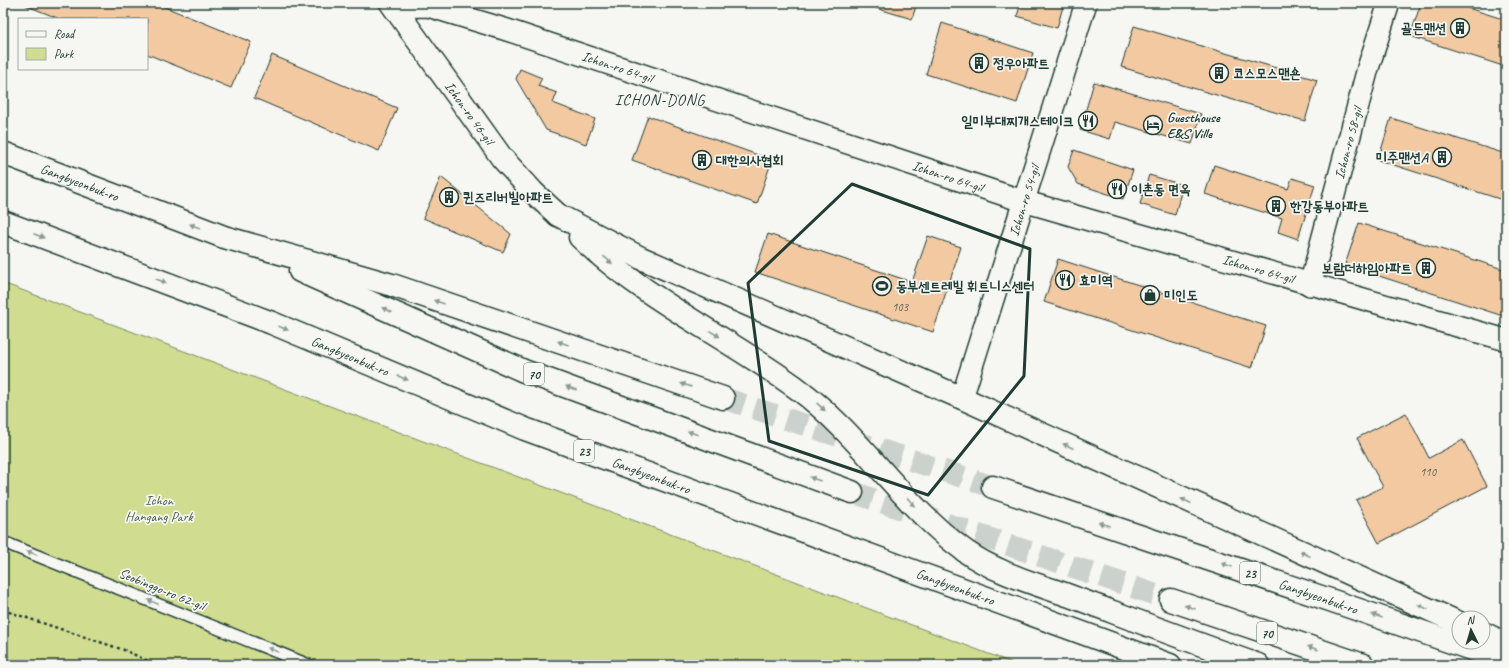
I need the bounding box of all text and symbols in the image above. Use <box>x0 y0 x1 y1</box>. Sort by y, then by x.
building icon: 골든맨션 <box>1449 17 1471 39</box>
legend <box>18 18 148 70</box>
place label: 골든맨션 <box>1401 20 1446 37</box>
text: Road <box>54 26 76 42</box>
text: Park <box>54 46 75 62</box>
street label: Ichon-ro 64-gil <box>580 47 657 88</box>
building icon: 정우아파트 <box>968 52 990 74</box>
place label: 정우아파트 <box>993 55 1049 72</box>
building icon: 코스모스맨숀 <box>1208 62 1230 84</box>
place label: 코스모스맨숀 <box>1233 65 1301 82</box>
street label: Ichon-ro 46-gil <box>441 78 499 150</box>
district label: ICHON-DONG <box>615 90 706 110</box>
street label: Ichon-ro 58-gil <box>1331 103 1367 181</box>
place label: Guesthouse E&S Ville <box>1167 109 1221 142</box>
restaurant icon: 일미부대찌개스테이크 <box>1077 110 1099 132</box>
place label: 일미부대찌개스테이크 <box>961 113 1074 130</box>
hotel icon: Guesthouse E&S Ville <box>1142 114 1164 136</box>
building icon: 미주맨션A <box>1431 146 1453 168</box>
building icon: 대한의사협회 <box>691 149 713 171</box>
place label: 미주맨션A <box>1376 149 1429 166</box>
place label: 대한의사협회 <box>715 152 784 169</box>
street label: Ichon-ro 64-gil <box>910 157 988 197</box>
street label: Gangbyeonbuk-ro <box>38 160 122 205</box>
street label: Ichon-ro 54-gil <box>1005 161 1044 238</box>
restaurant icon: 이촌동 면옥 <box>1106 178 1128 200</box>
place label: 이촌동 면옥 <box>1131 181 1191 198</box>
building icon: 퀸즈리버빌아파트 <box>438 186 460 208</box>
place label: 퀸즈리버빌아파트 <box>463 189 553 206</box>
building icon: 한강동부아파트 <box>1265 195 1287 217</box>
place label: 한강동부아파트 <box>1289 198 1369 215</box>
one-way arrow <box>189 223 201 229</box>
one-way arrow <box>34 233 46 239</box>
street label: Ichon-ro 64-gil <box>1221 251 1298 288</box>
one-way arrow <box>602 256 613 265</box>
building icon: 보람더하임아파트 <box>1415 257 1437 279</box>
place label: 보람더하임아파트 <box>1322 260 1412 277</box>
restaurant icon: 효미역 <box>1054 269 1076 291</box>
place label: 효미역 <box>1079 272 1113 289</box>
sports icon: 동부센트레빌 휘트니스센터 <box>871 275 893 297</box>
place label: 동부센트레빌 휘트니스센터 <box>896 278 1035 295</box>
one-way arrow <box>156 279 168 285</box>
shop icon: 미인도 <box>1139 284 1161 306</box>
place label: 미인도 <box>1164 287 1198 304</box>
one-way arrow <box>433 298 445 304</box>
house number: 103 <box>892 299 910 315</box>
one-way arrow <box>382 307 393 313</box>
one-way arrow <box>277 325 289 331</box>
one-way arrow <box>709 330 721 337</box>
street label: Gangbyeonbuk-ro <box>309 332 392 380</box>
one-way arrow <box>556 340 568 346</box>
road number: 70 <box>524 363 544 385</box>
one-way arrow <box>397 375 408 381</box>
one-way arrow <box>679 382 691 388</box>
one-way arrow <box>565 385 577 391</box>
one-way arrow <box>816 403 827 412</box>
one-way arrow <box>687 430 699 436</box>
road number: 23 <box>574 440 594 462</box>
one-way arrow <box>1062 443 1074 449</box>
street label: Gangbyeonbuk-ro <box>610 454 693 498</box>
house number: 110 <box>1420 464 1438 480</box>
one-way arrow <box>809 475 821 481</box>
park label: Ichon Hangang Park <box>125 492 194 525</box>
one-way arrow <box>906 497 915 507</box>
one-way arrow <box>1181 498 1192 504</box>
one-way arrow <box>1097 521 1109 527</box>
one-way arrow <box>26 550 38 556</box>
one-way arrow <box>1299 551 1310 557</box>
one-way arrow <box>1221 562 1233 568</box>
road number: 23 <box>1240 562 1260 584</box>
street label: Seobinggo-ro 62-gil <box>116 565 210 615</box>
street label: Gangbyeonbuk-ro <box>914 565 998 609</box>
street label: Gangbyeonbuk-ro <box>1276 575 1361 618</box>
one-way arrow <box>146 598 158 604</box>
one-way arrow <box>1183 603 1195 609</box>
one-way arrow <box>1418 604 1429 610</box>
north arrow <box>1451 610 1491 650</box>
one-way arrow <box>1370 613 1382 619</box>
text: N <box>1466 613 1476 627</box>
road number: 70 <box>1257 622 1277 644</box>
one-way arrow <box>1306 645 1318 651</box>
one-way arrow <box>267 647 279 653</box>

